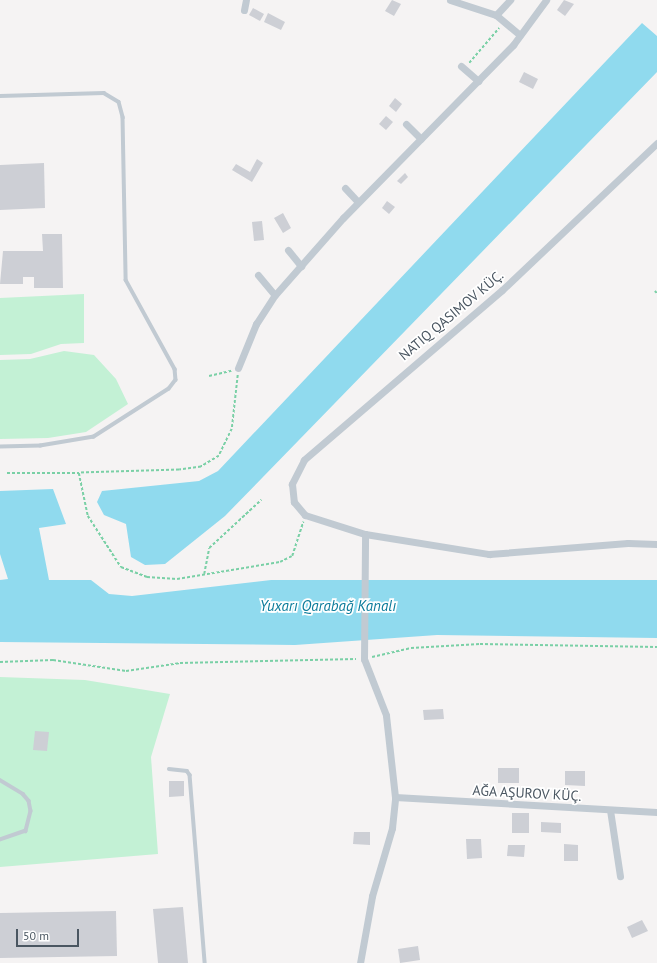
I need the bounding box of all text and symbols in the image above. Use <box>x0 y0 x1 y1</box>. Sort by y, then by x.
street label: NATIQ QASIMOV KÜÇ. <box>395 266 507 364</box>
water label: Yuxarı Qarabağ Kanalı <box>260 597 396 615</box>
street label: AĞA AŞUROV KÜÇ. <box>471 782 583 804</box>
scale bar <box>18 921 81 947</box>
text: 50 m <box>23 928 49 943</box>

